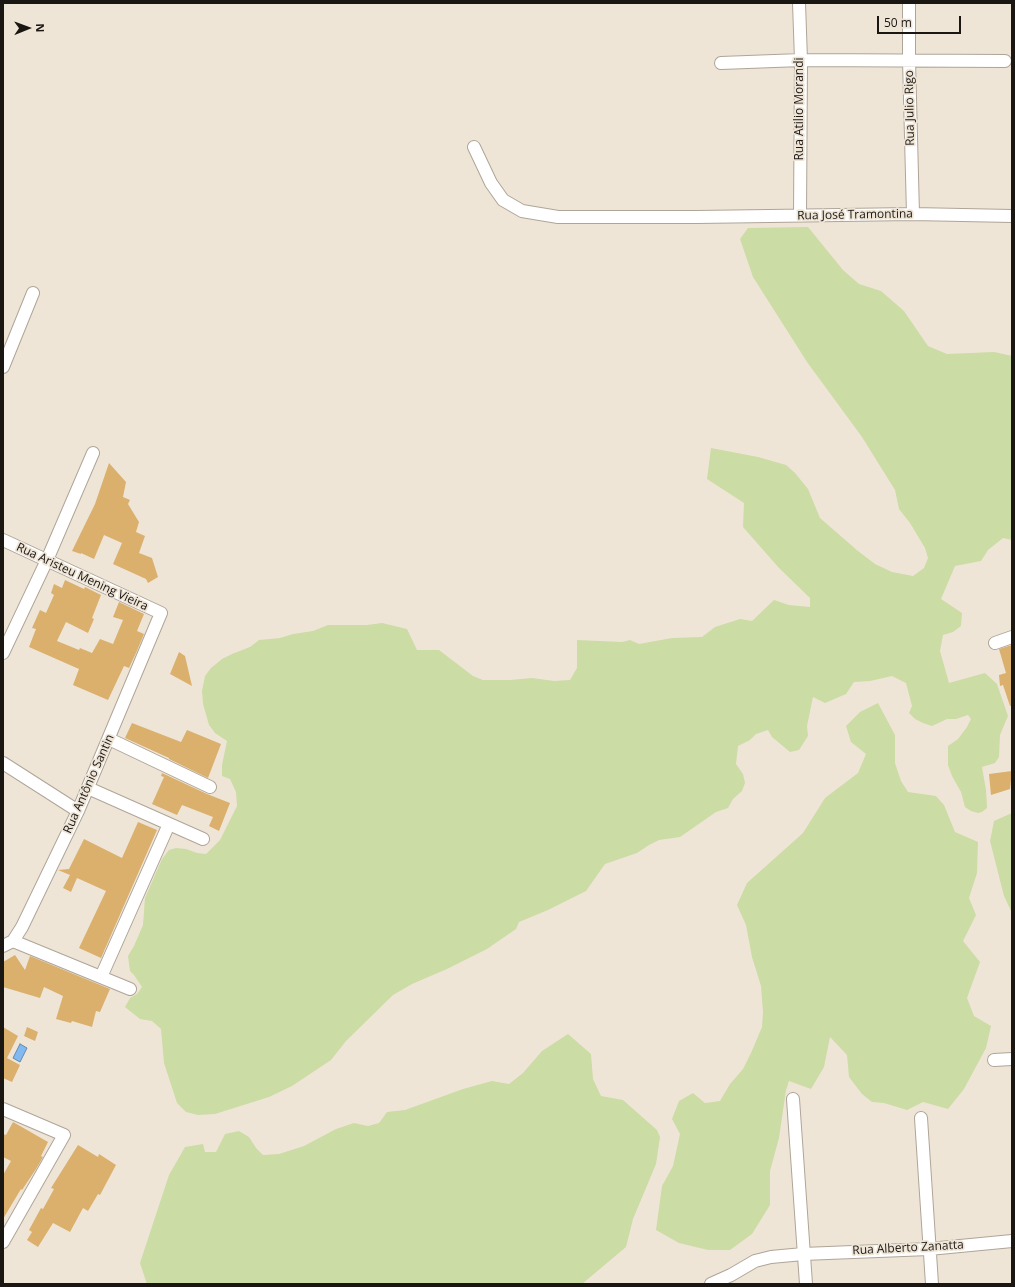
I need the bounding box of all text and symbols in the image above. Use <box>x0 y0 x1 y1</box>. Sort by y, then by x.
north arrow <box>8 8 48 48</box>
scale bar <box>879 8 963 34</box>
text: 50 m <box>884 14 912 31</box>
text: N <box>33 23 48 32</box>
street label: Rua Atilio Morandi <box>793 57 807 161</box>
street label: Rua Julio Rigo <box>902 70 918 146</box>
street label: Rua José Tramontina <box>797 207 913 223</box>
street label: Rua Aristeu Mening Vieira <box>14 540 150 614</box>
street label: Rua Antônio Santin <box>61 732 117 836</box>
street label: Rua Alberto Zanatta <box>852 1238 964 1258</box>

